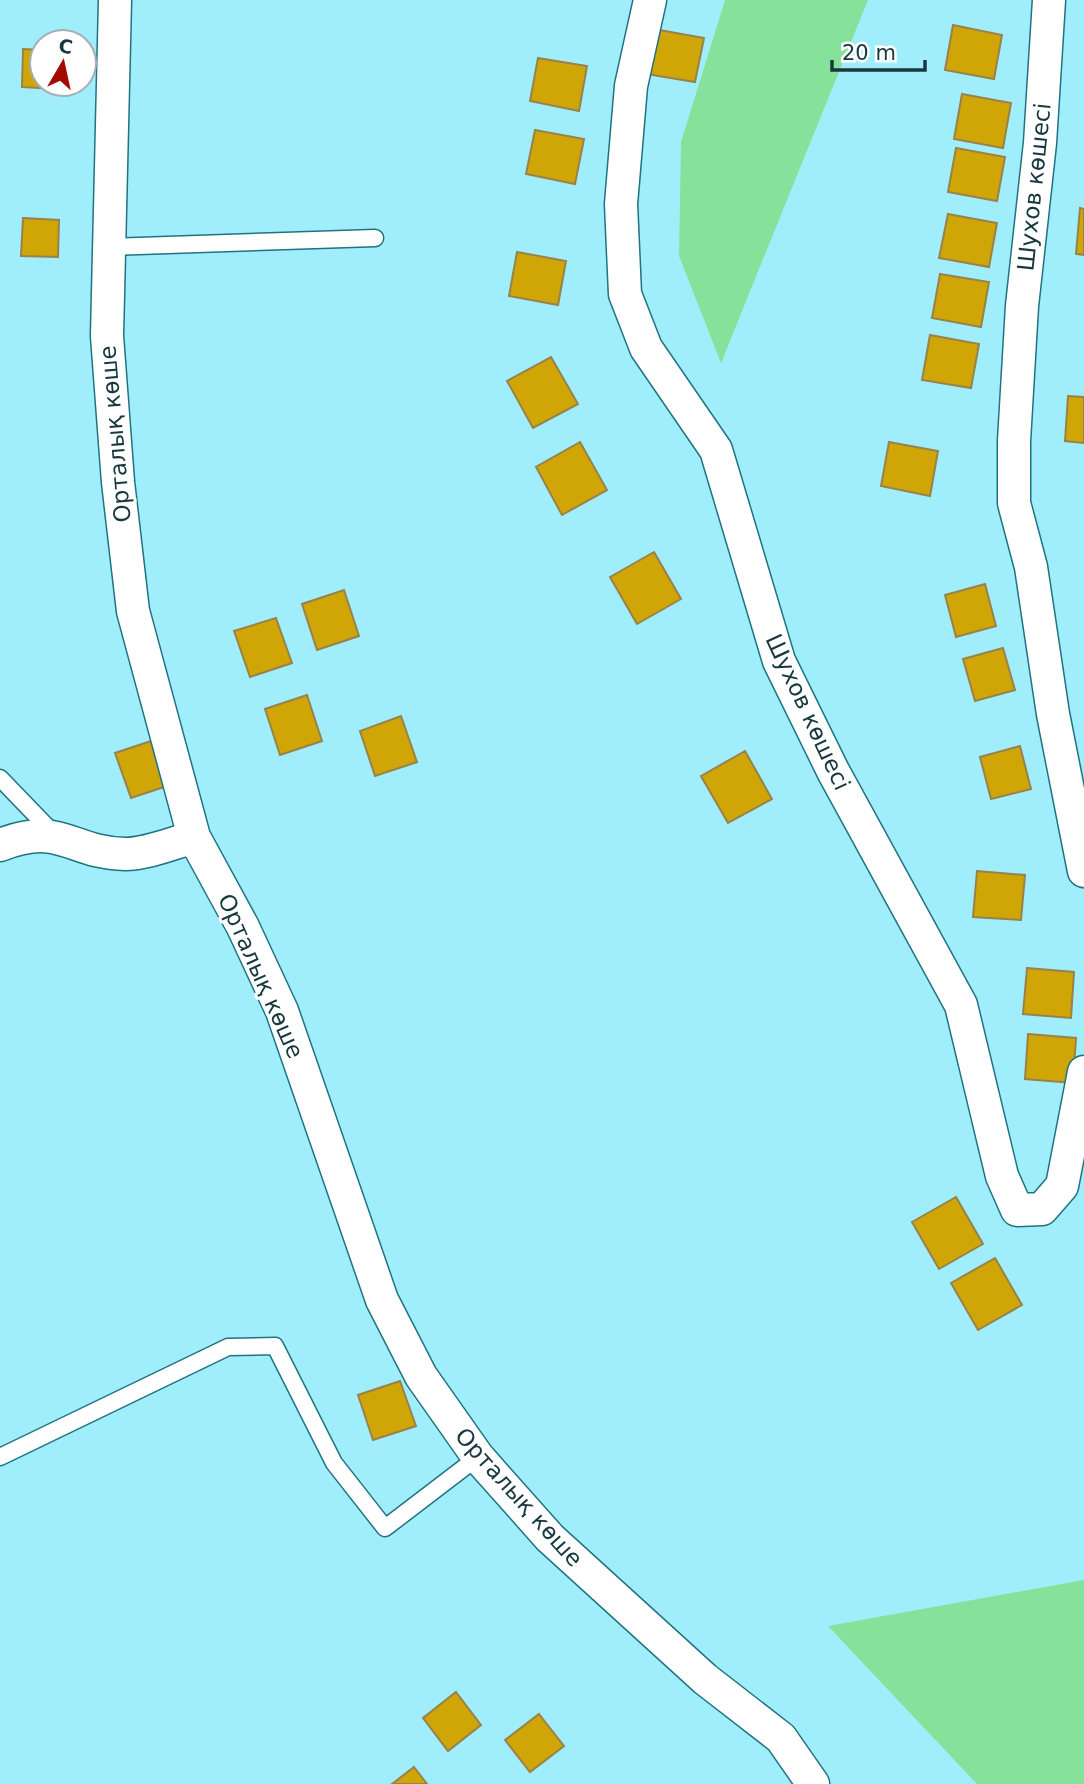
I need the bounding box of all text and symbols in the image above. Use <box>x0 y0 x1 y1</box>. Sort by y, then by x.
north arrow <box>28 28 98 98</box>
scale bar <box>832 28 925 72</box>
text: С <box>57 34 74 58</box>
text: 20 m <box>842 41 896 65</box>
street label: Шухов көшесі <box>1012 102 1056 272</box>
street label: Орталық көше <box>94 344 136 524</box>
street label: Шухов көшесі <box>761 630 855 794</box>
street label: Орталық көше <box>213 890 309 1062</box>
street label: Орталық көше <box>450 1422 588 1572</box>

